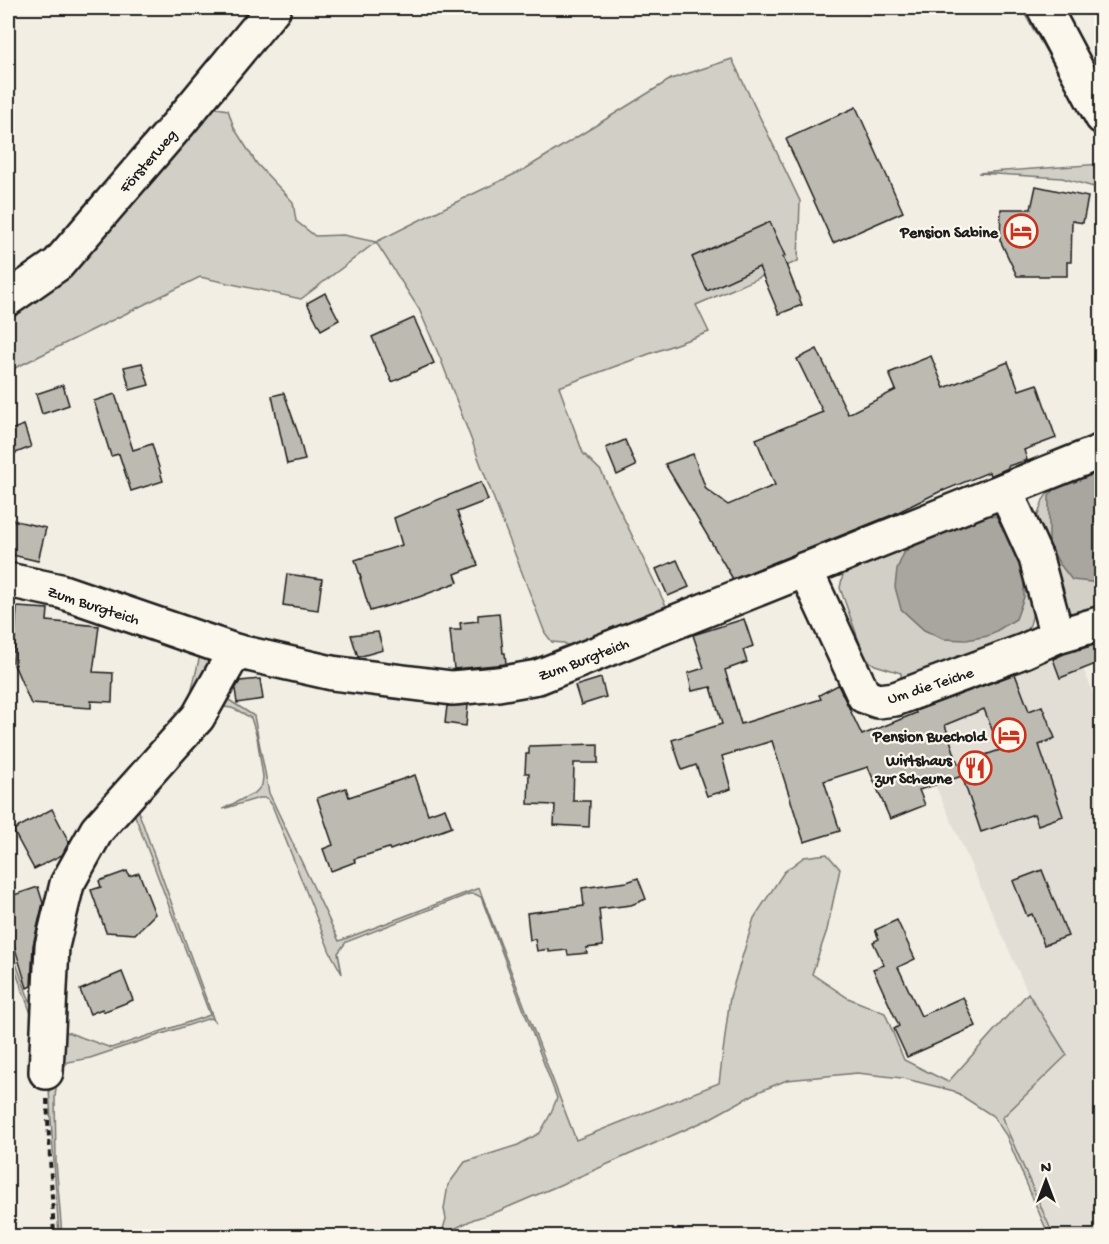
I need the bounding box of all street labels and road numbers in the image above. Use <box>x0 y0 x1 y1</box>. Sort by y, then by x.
street label: Försterweg <box>116 127 182 199</box>
street label: Zum Burgteich <box>44 583 142 631</box>
street label: Zum Burgteich <box>536 635 633 687</box>
street label: Um die Teiche <box>886 664 977 710</box>

